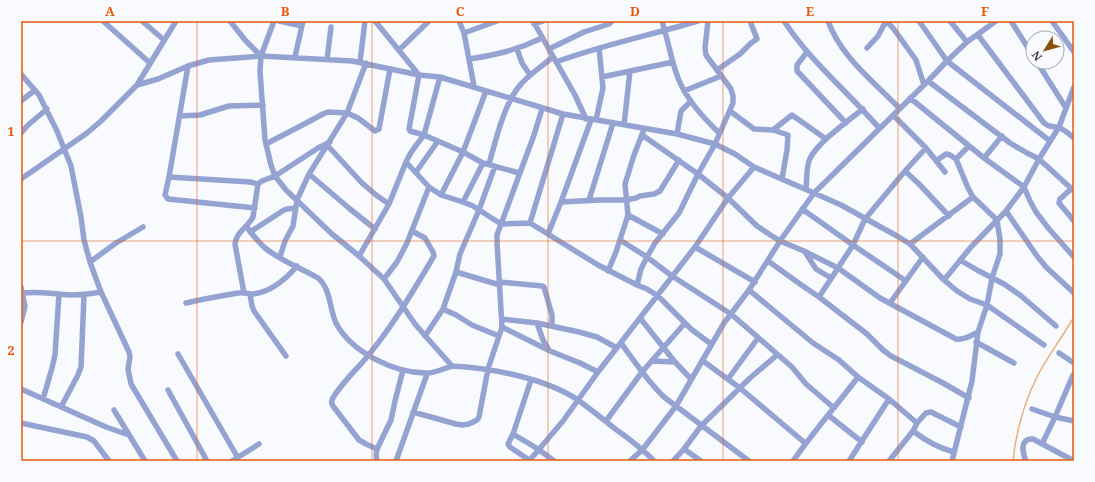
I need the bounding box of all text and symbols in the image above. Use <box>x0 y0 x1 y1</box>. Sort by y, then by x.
text: A <box>105 2 115 20</box>
text: B <box>281 2 290 20</box>
text: C <box>456 2 465 20</box>
text: D <box>630 2 640 20</box>
text: E <box>806 2 815 20</box>
text: F <box>981 2 989 20</box>
north arrow <box>1025 30 1065 70</box>
text: N <box>1028 48 1045 64</box>
text: 1 <box>7 122 15 140</box>
text: 2 <box>7 341 15 359</box>

